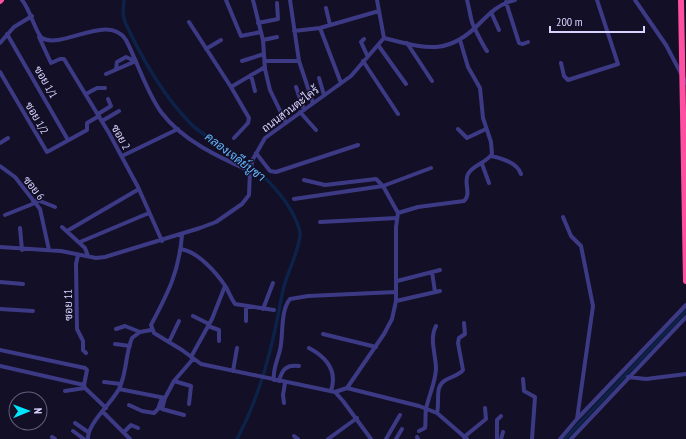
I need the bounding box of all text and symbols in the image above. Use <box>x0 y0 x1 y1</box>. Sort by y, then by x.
scale bar <box>550 8 644 34</box>
text: 200 m <box>556 14 583 29</box>
street label: ซอย 1/1 <box>31 63 61 101</box>
street label: ถนนสวนตะไคร้ <box>258 81 322 135</box>
street label: ซอย 1/2 <box>22 99 52 137</box>
street label: ซอย 2 <box>108 122 134 152</box>
water label: คลองเจดีย์บูชา <box>201 129 269 185</box>
street label: ซอย 6 <box>20 173 48 203</box>
street label: ซอย 11 <box>61 289 75 321</box>
north arrow <box>8 391 48 431</box>
text: N <box>31 408 45 414</box>

